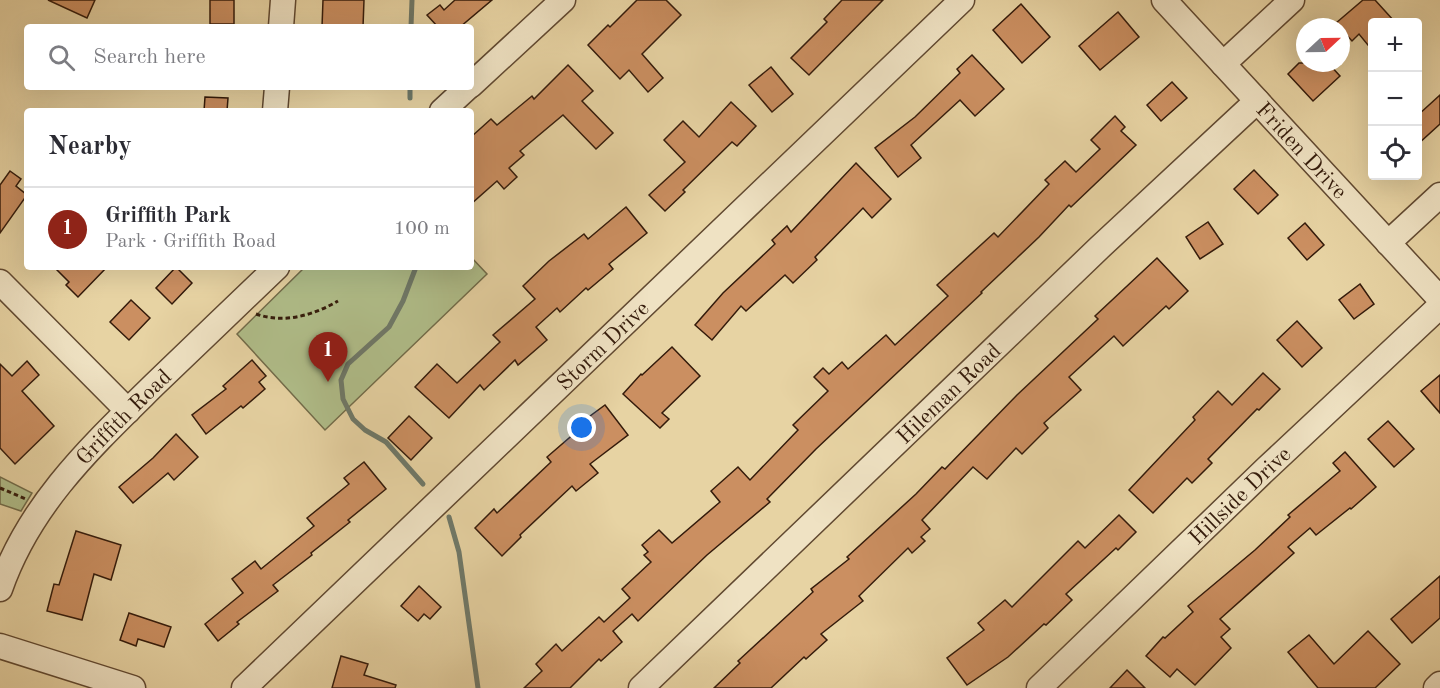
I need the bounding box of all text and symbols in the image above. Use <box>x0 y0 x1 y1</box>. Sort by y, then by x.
north arrow <box>1296 18 1350 72</box>
map controls <box>1368 18 1422 180</box>
button: + <box>1368 18 1422 72</box>
search box <box>24 24 474 90</box>
icon: search <box>45 41 78 74</box>
text: Search here <box>93 46 206 68</box>
button: − <box>1368 72 1422 126</box>
street label: Friden Drive <box>1251 99 1351 204</box>
button: locate <box>1368 126 1422 180</box>
text: Nearby <box>48 134 132 160</box>
text: Griffith Park <box>105 205 231 227</box>
text: 1 <box>62 219 73 239</box>
text: 100 m <box>394 219 450 239</box>
text: Park · Griffith Road <box>105 232 276 252</box>
street label: Storm Drive <box>553 298 654 395</box>
pin: 1 <box>308 332 348 382</box>
street label: Hileman Road <box>893 340 1006 449</box>
street label: Griffith Road <box>73 366 176 470</box>
your location <box>567 413 596 442</box>
street label: Hillside Drive <box>1186 443 1295 550</box>

